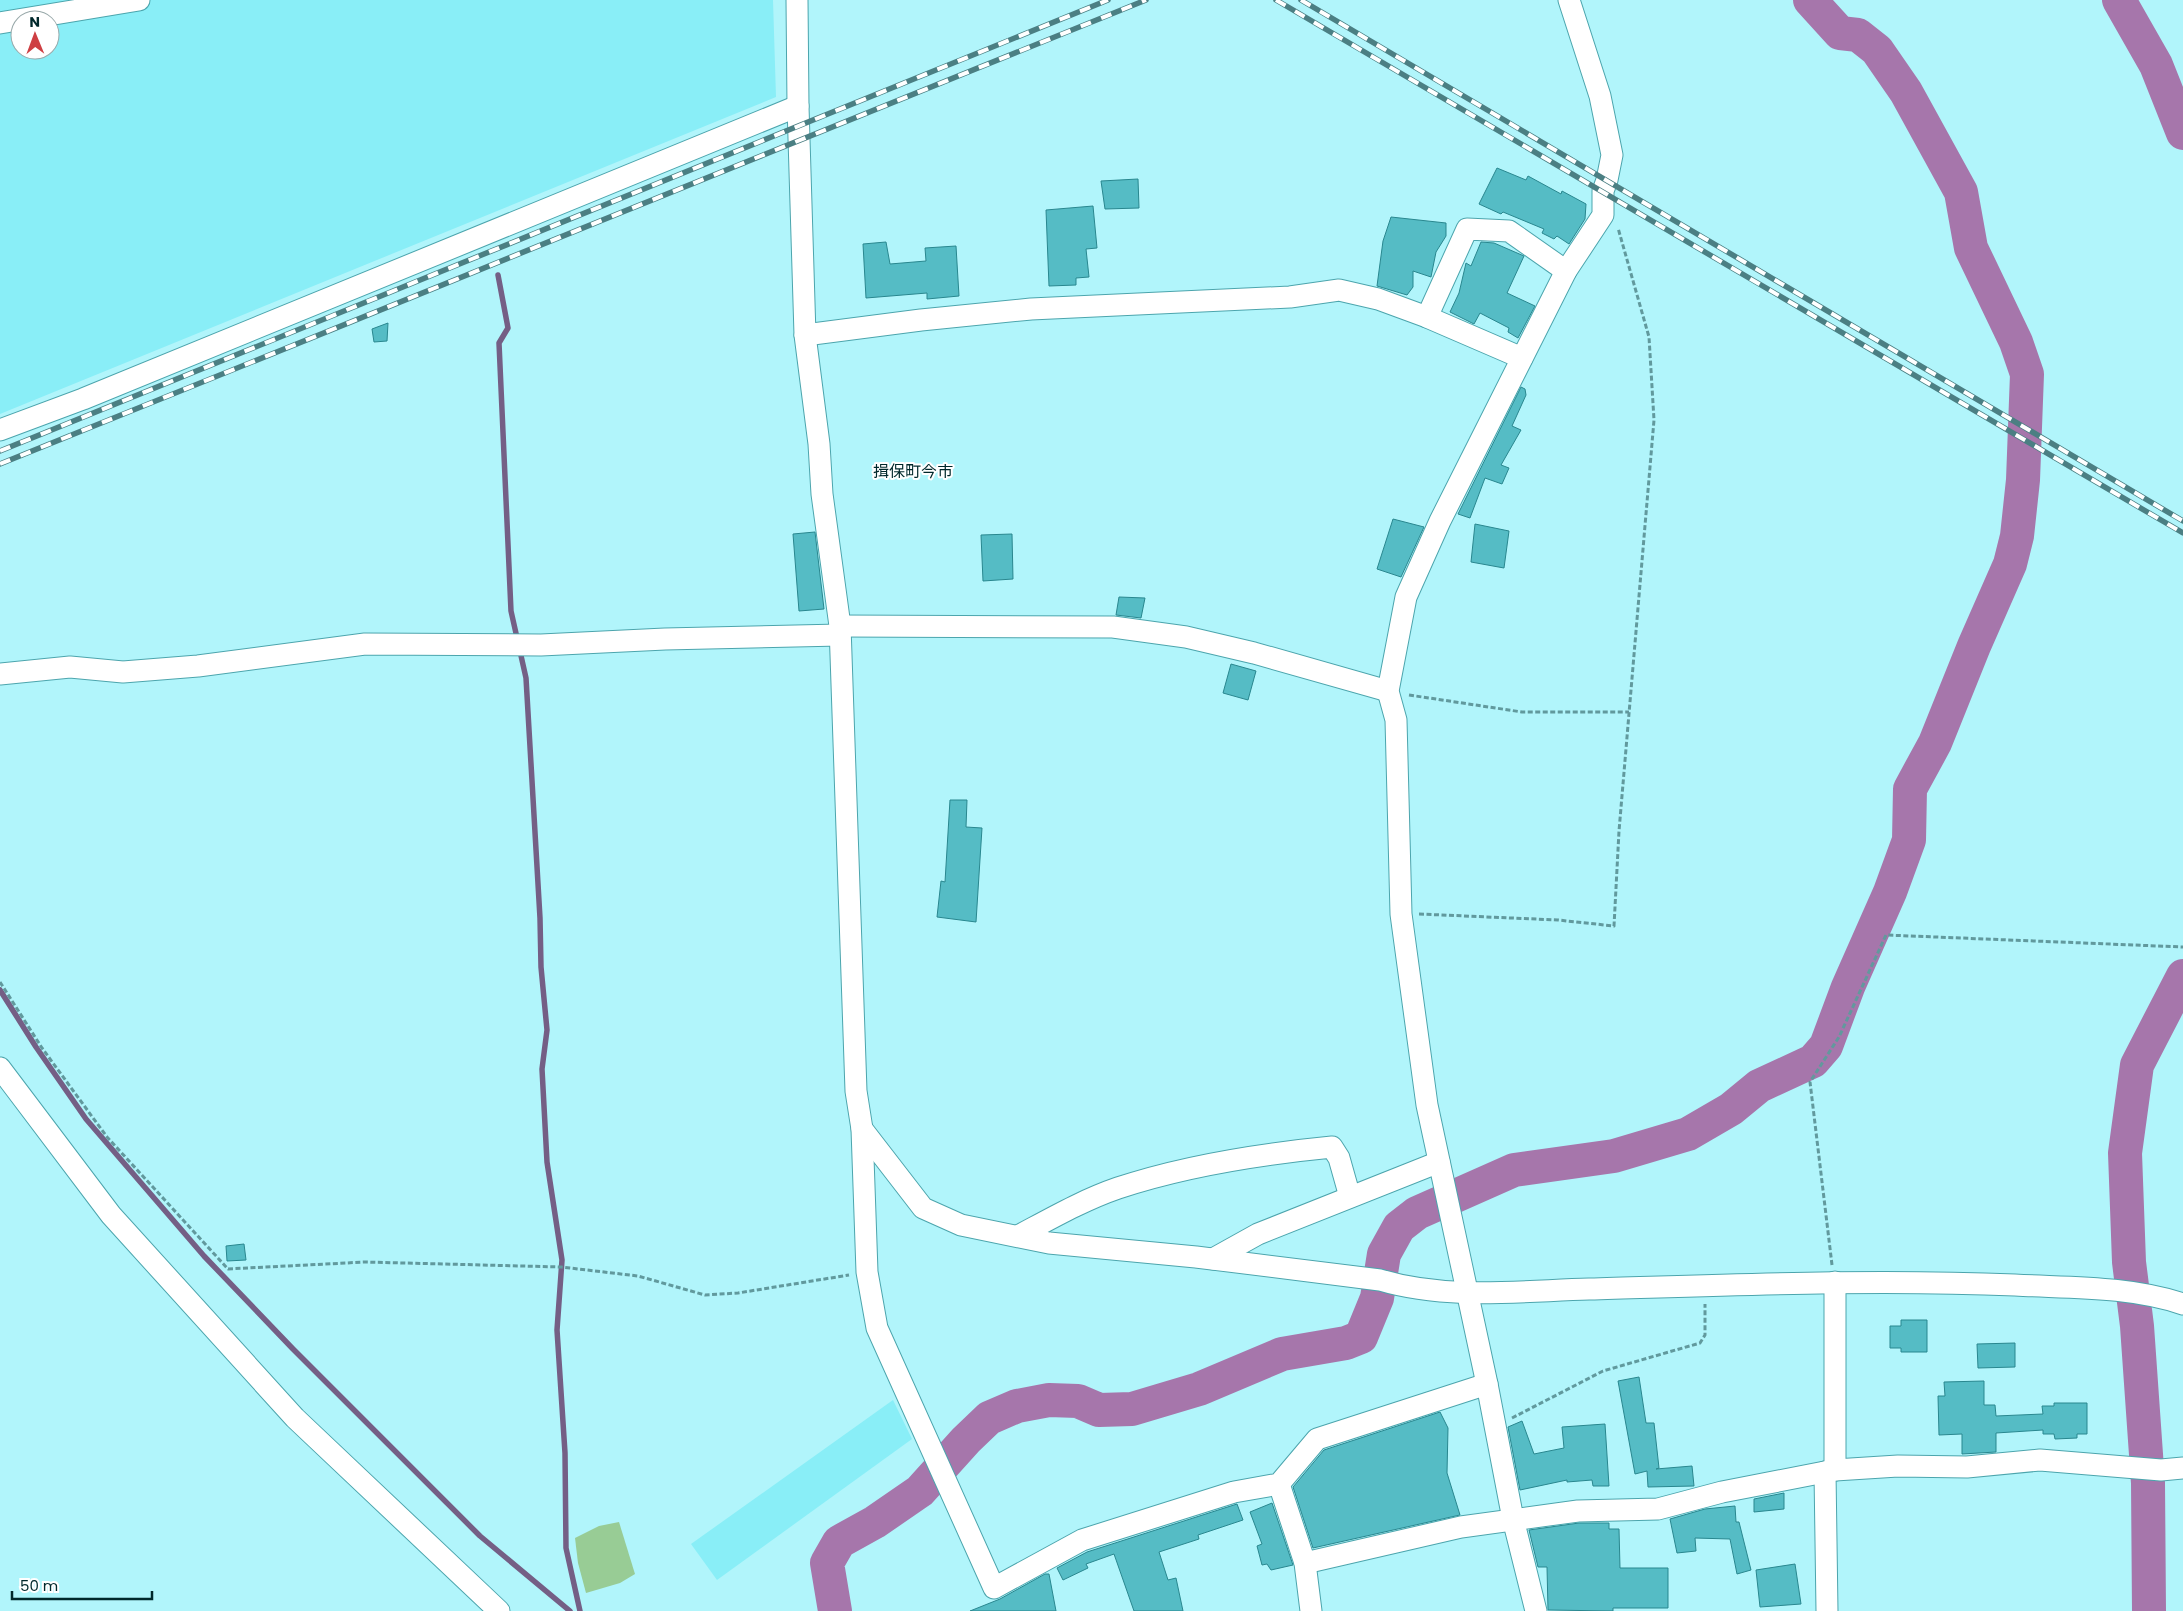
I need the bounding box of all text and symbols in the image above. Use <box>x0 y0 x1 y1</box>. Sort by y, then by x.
north arrow <box>10 10 60 60</box>
text: N <box>29 12 40 32</box>
district label: 揖保町今市 <box>873 460 953 483</box>
scale bar <box>12 1568 152 1600</box>
text: 50 m <box>20 1575 58 1596</box>

